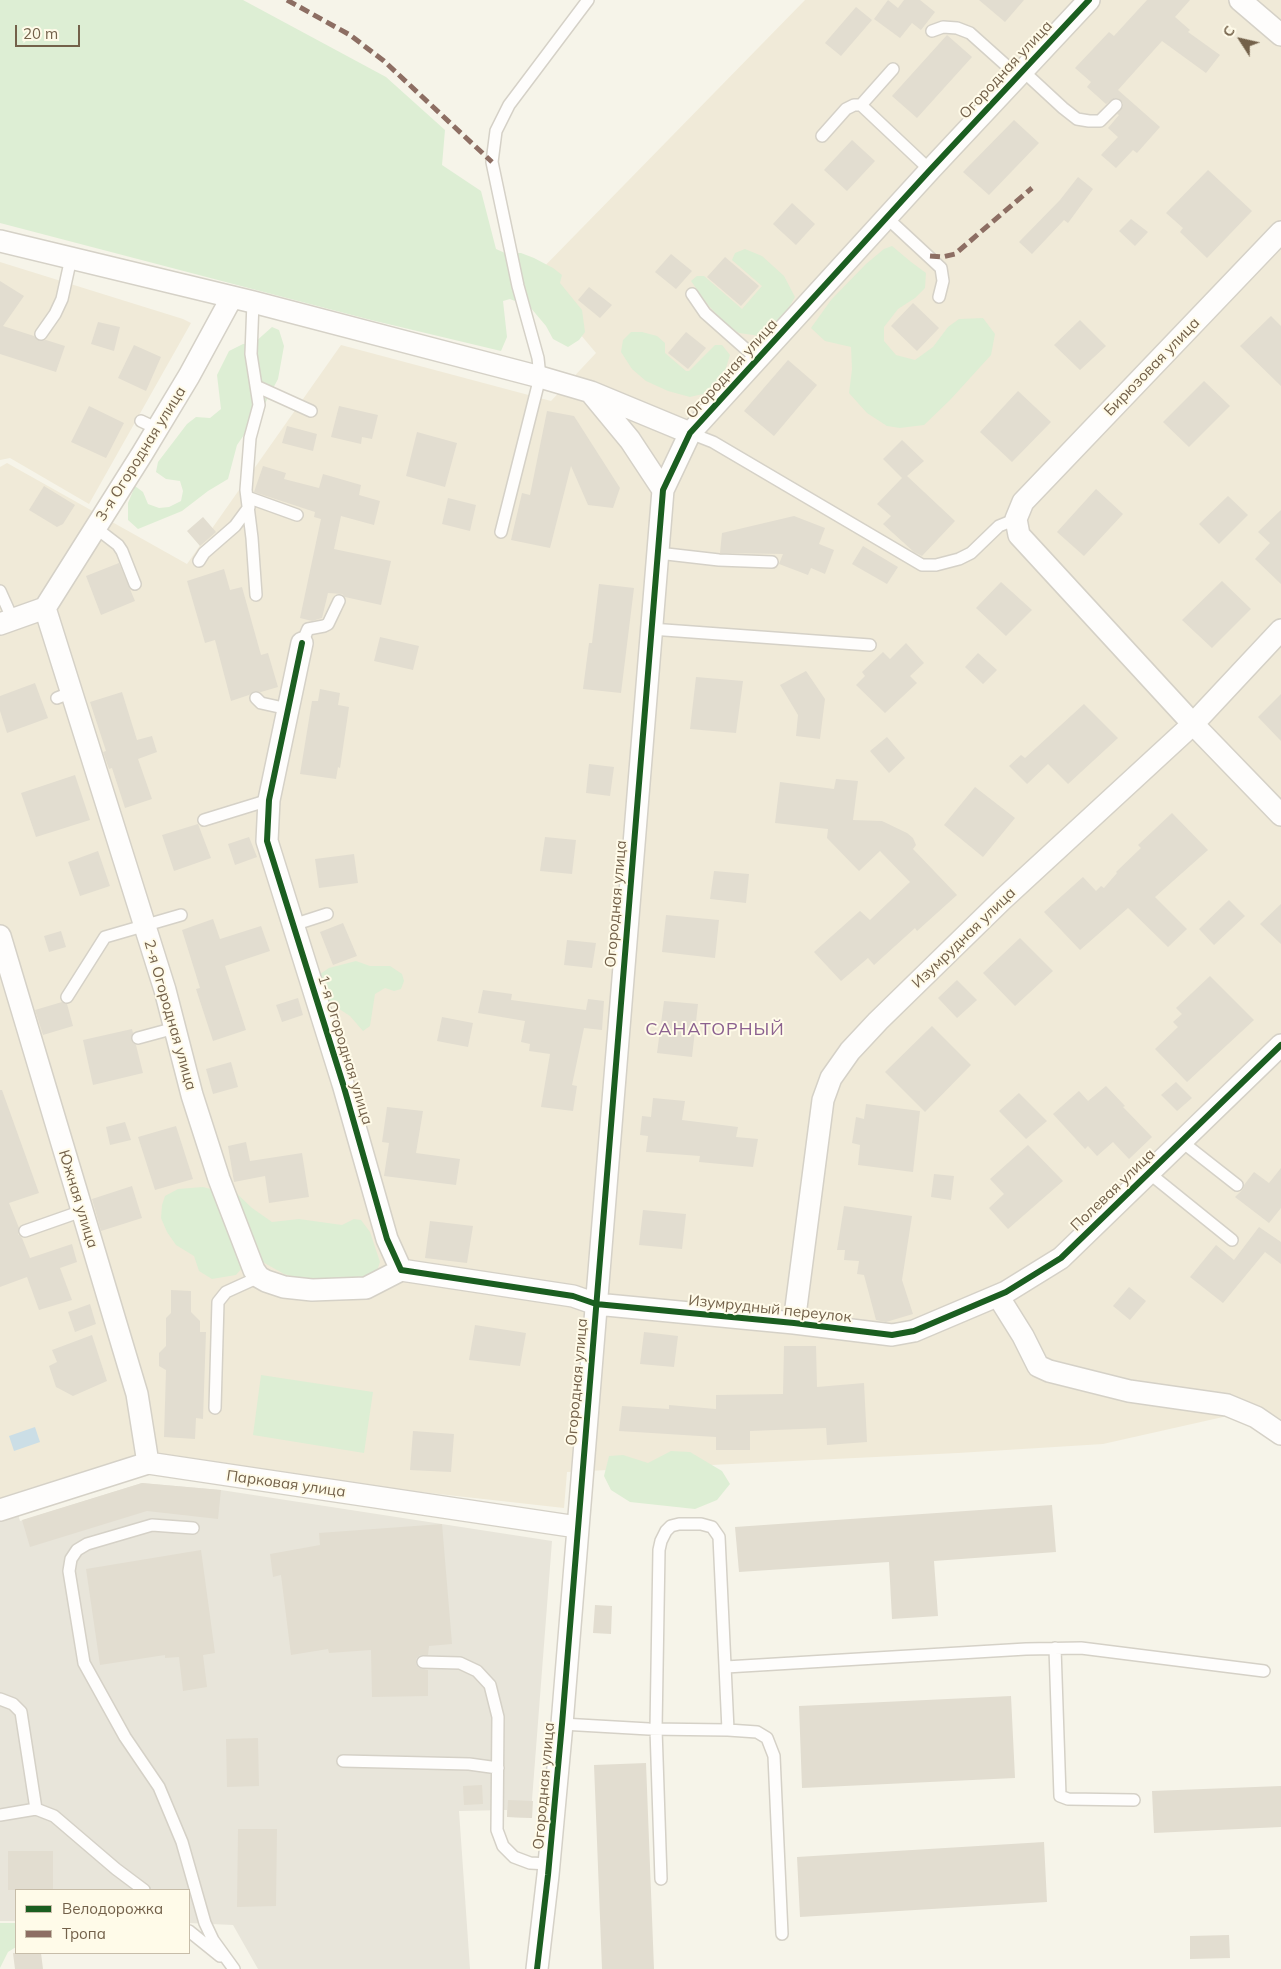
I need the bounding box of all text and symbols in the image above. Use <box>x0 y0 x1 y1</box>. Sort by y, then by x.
scale bar <box>18 15 82 47</box>
north arrow <box>1216 15 1266 65</box>
street label: Огородная улица <box>956 17 1056 123</box>
text: С <box>1219 22 1239 40</box>
text: 20 m <box>23 24 58 43</box>
street label: Бирюзовая улица <box>1100 314 1204 420</box>
street label: Огородная улица <box>683 315 781 423</box>
street label: 3-я Огородная улица <box>92 383 190 525</box>
street label: Огородная улица <box>601 839 631 969</box>
street label: Изумрудная улица <box>908 884 1020 992</box>
street label: 2-я Огородная улица <box>140 938 200 1092</box>
street label: 1-я Огородная улица <box>314 973 376 1127</box>
district label: САНАТОРНЫЙ <box>644 1019 786 1041</box>
street label: Полевая улица <box>1067 1145 1159 1235</box>
street label: Южная улица <box>55 1148 101 1250</box>
street label: Изумрудный переулок <box>688 1291 852 1327</box>
street label: Огородная улица <box>562 1317 592 1447</box>
street label: Парковая улица <box>225 1467 347 1501</box>
street label: Огородная улица <box>529 1721 559 1851</box>
legend <box>15 1889 190 1954</box>
text: Велодорожка <box>62 1899 163 1918</box>
text: Тропа <box>62 1924 106 1943</box>

